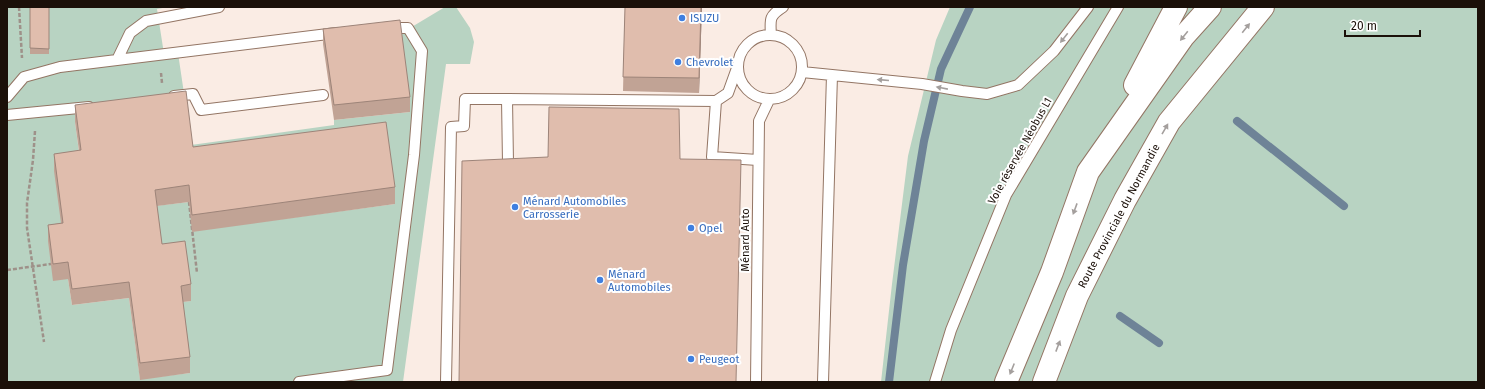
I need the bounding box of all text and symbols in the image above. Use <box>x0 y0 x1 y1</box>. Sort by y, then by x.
place label: ISUZU <box>690 12 719 25</box>
scale bar <box>1345 12 1420 38</box>
marker: ISUZU <box>677 13 687 23</box>
text: 20 m <box>1351 19 1377 33</box>
one-way arrow <box>1242 22 1251 33</box>
one-way arrow <box>1180 31 1188 42</box>
one-way arrow <box>1060 32 1068 43</box>
place label: Chevrolet <box>686 56 733 69</box>
marker: Chevrolet <box>673 57 683 67</box>
one-way arrow <box>877 77 889 83</box>
one-way arrow <box>936 84 948 90</box>
street label: Voie réservée Néobus L1 <box>985 96 1055 206</box>
one-way arrow <box>1162 123 1168 135</box>
street label: Route Provinciale du Normandie <box>1075 142 1163 290</box>
place label: Ménard Automobiles Carrosserie <box>523 195 626 221</box>
marker: Ménard Automobiles Carrosserie <box>510 202 520 212</box>
one-way arrow <box>1071 203 1077 215</box>
street label: Ménard Auto <box>739 208 752 272</box>
place label: Opel <box>699 222 722 235</box>
marker: Opel <box>686 223 696 233</box>
place label: Ménard Automobiles <box>608 268 671 294</box>
marker: Ménard Automobiles <box>595 275 605 285</box>
one-way arrow <box>1056 339 1062 351</box>
place label: Peugeot <box>699 353 739 366</box>
marker: Peugeot <box>686 354 696 364</box>
one-way arrow <box>1008 363 1014 375</box>

